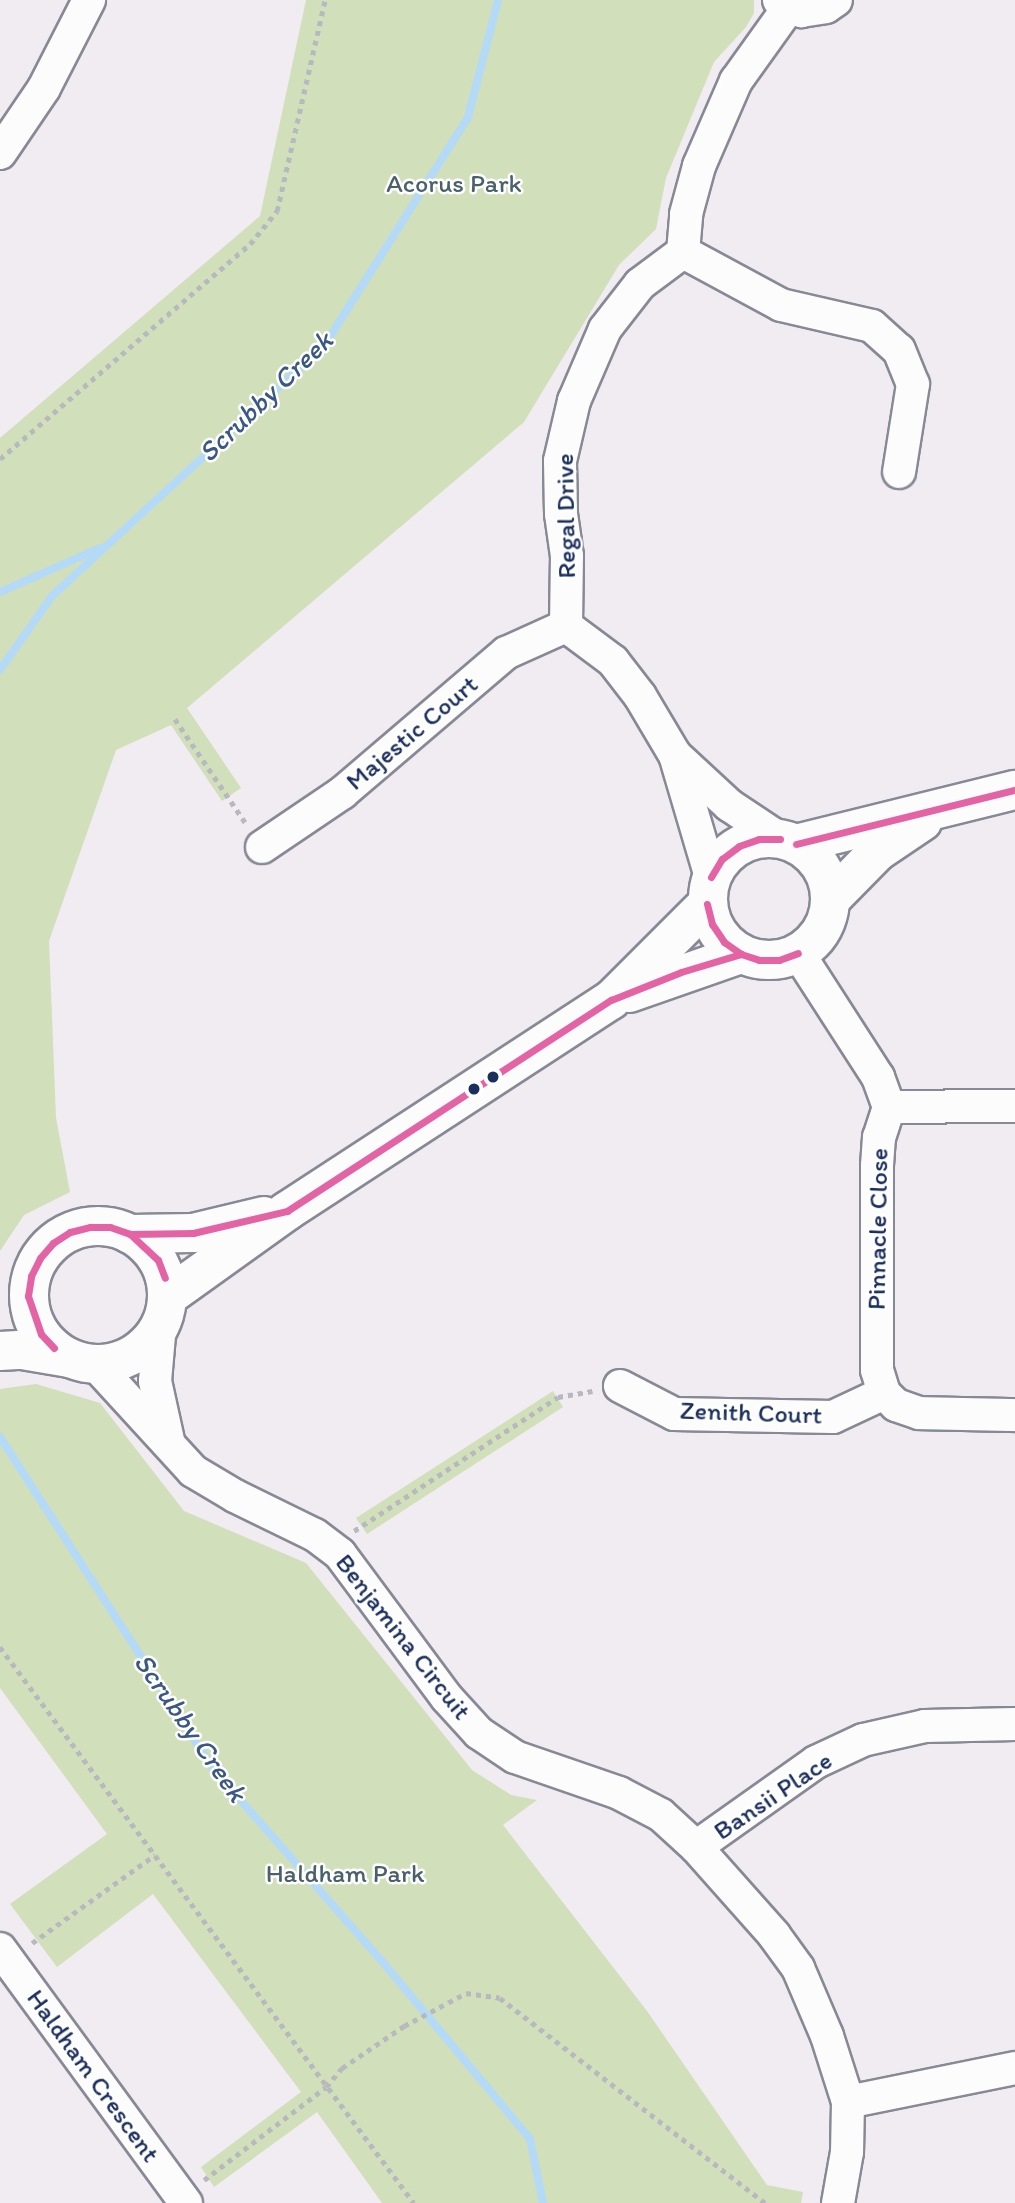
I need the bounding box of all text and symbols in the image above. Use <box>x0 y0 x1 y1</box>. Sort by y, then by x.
park label: Acorus Park <box>387 168 521 200</box>
water label: Scrubby Creek <box>191 324 339 468</box>
street label: Regal Drive <box>549 453 583 579</box>
street label: Majestic Court <box>340 669 484 797</box>
unlabelled marker <box>486 1070 500 1084</box>
unlabelled marker <box>467 1082 481 1096</box>
street label: Pinnacle Close <box>861 1148 895 1310</box>
street label: Zenith Court <box>679 1395 823 1431</box>
street label: Benjamina Circuit <box>329 1548 477 1726</box>
water label: Scrubby Creek <box>128 1646 254 1808</box>
street label: Bansii Place <box>708 1745 838 1847</box>
park label: Haldham Park <box>266 1858 424 1890</box>
street label: Haldham Crescent <box>20 1983 166 2169</box>

